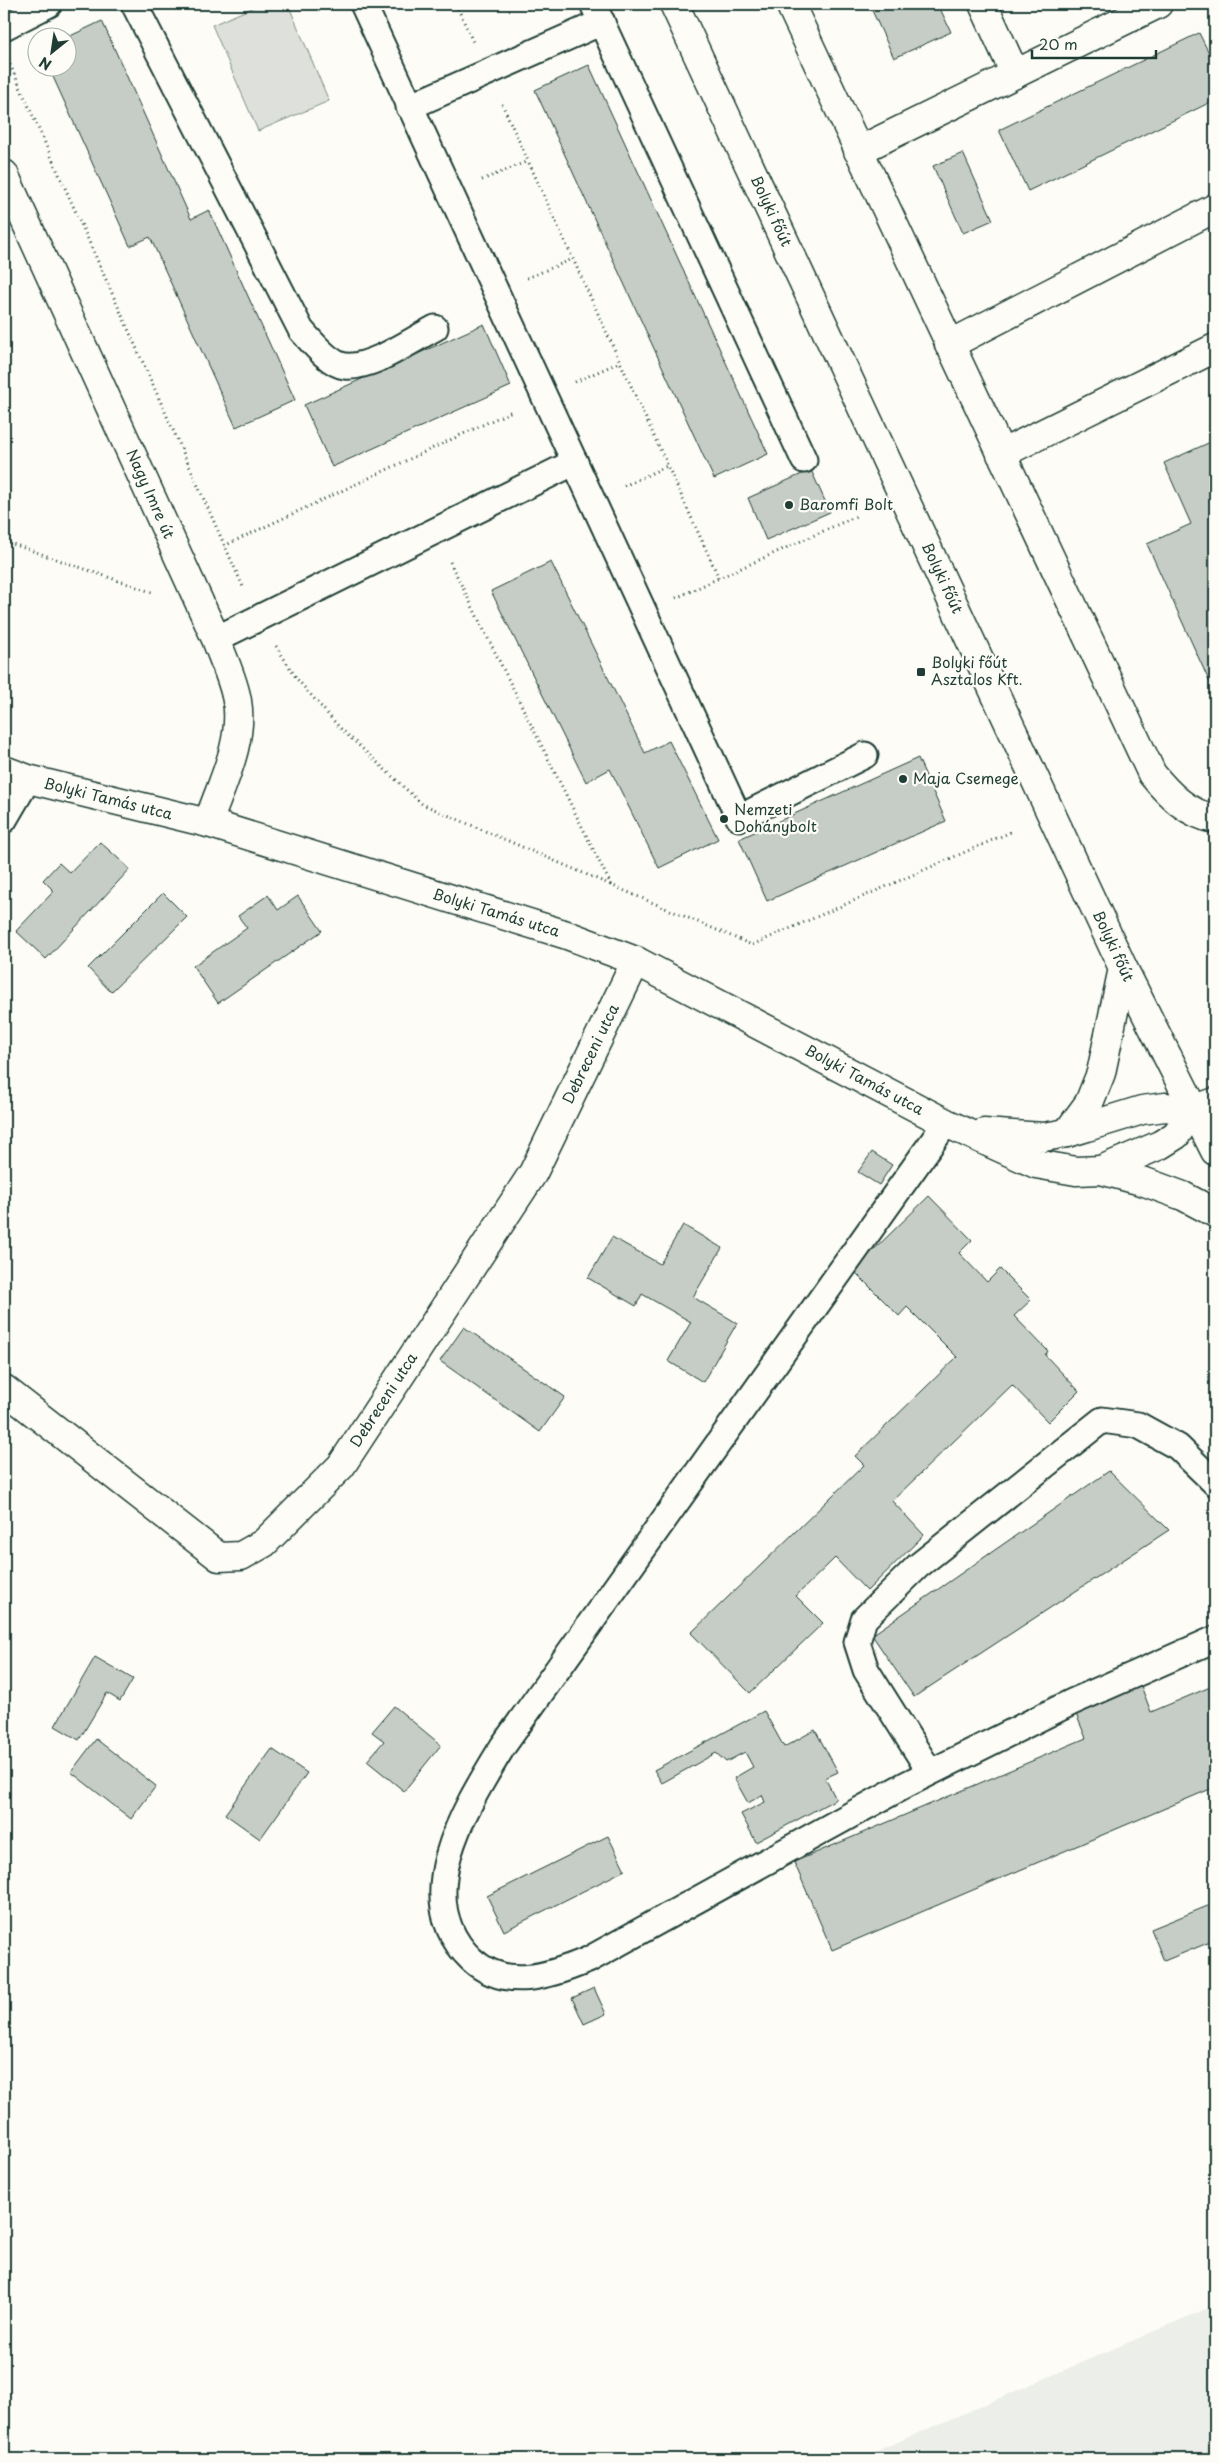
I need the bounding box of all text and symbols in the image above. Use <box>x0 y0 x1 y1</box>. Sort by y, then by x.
north arrow <box>28 28 78 78</box>
scale bar <box>1032 28 1155 60</box>
text: 20 m <box>1039 32 1078 55</box>
text: N <box>35 52 55 76</box>
street label: Bolyki főút <box>746 171 799 250</box>
street label: Nagy Imre út <box>121 445 181 542</box>
place label: Baromfi Bolt <box>799 492 893 515</box>
marker: Baromfi Bolt <box>783 499 795 511</box>
street label: Bolyki főút <box>917 538 970 617</box>
place label: Bolyki főút Asztalos Kft. <box>931 650 1023 690</box>
marker: Bolyki főút Asztalos Kft. <box>915 666 927 678</box>
place label: Maja Csemege <box>913 766 1019 789</box>
street label: Bolyki Tamás utca <box>42 770 176 825</box>
marker: Maja Csemege <box>897 773 909 785</box>
place label: Nemzeti Dohánybolt <box>734 797 817 837</box>
marker: Nemzeti Dohánybolt <box>718 813 730 825</box>
street label: Bolyki Tamás utca <box>430 881 564 942</box>
street label: Bolyki főút <box>1088 906 1141 985</box>
street label: Debreceni utca <box>555 999 624 1107</box>
street label: Bolyki Tamás utca <box>801 1038 929 1120</box>
street label: Debreceni utca <box>343 1347 422 1451</box>

